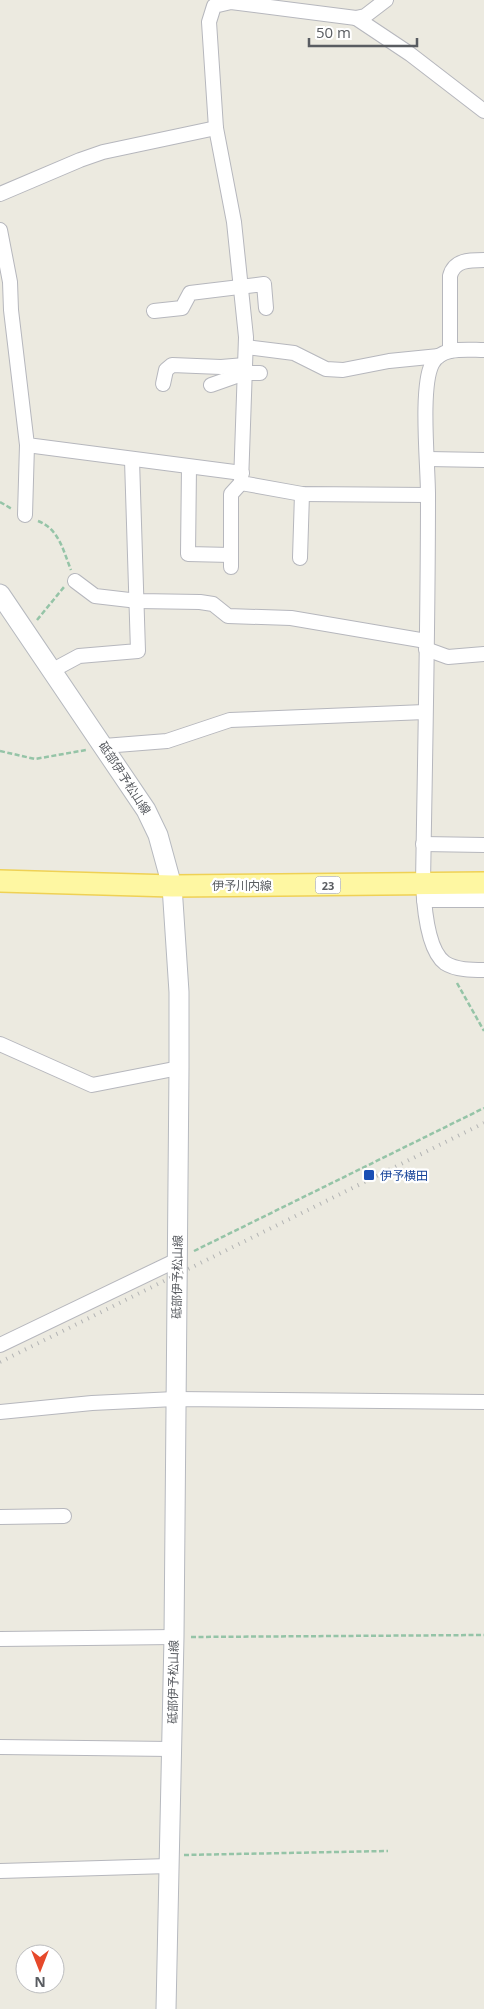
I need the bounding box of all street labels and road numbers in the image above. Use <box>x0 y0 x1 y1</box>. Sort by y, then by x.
street label: 砥部伊予松山線 <box>95 738 155 818</box>
road number: 23 <box>316 876 340 894</box>
street label: 伊予川内線 <box>212 877 272 894</box>
street label: 砥部伊予松山線 <box>168 1235 186 1319</box>
street label: 砥部伊予松山線 <box>164 1640 182 1724</box>

